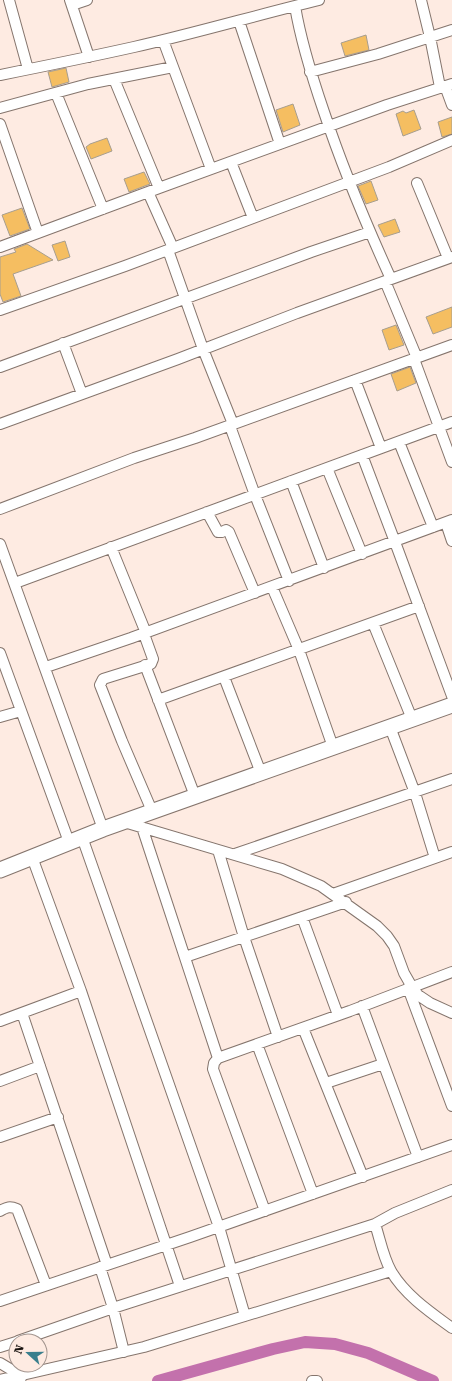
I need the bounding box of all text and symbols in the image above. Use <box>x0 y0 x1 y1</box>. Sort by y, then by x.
north arrow <box>8 1333 48 1373</box>
text: N <box>12 1343 27 1356</box>

